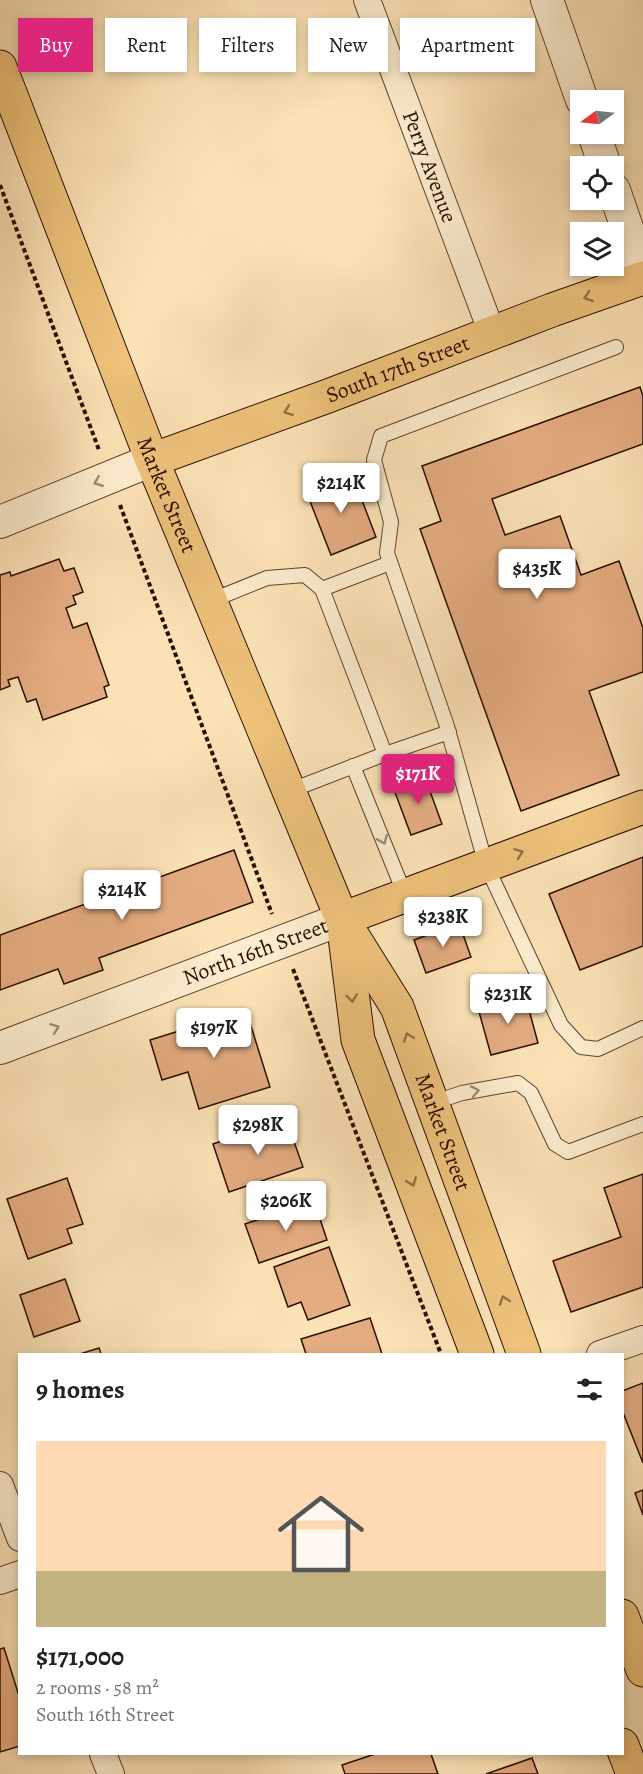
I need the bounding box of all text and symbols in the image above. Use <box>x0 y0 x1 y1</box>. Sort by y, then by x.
chip: Buy <box>18 18 93 72</box>
chip: Rent <box>105 18 187 72</box>
chip: Filters <box>199 18 296 72</box>
chip: New <box>308 18 388 72</box>
chip: Apartment <box>400 18 535 72</box>
north arrow <box>570 90 624 144</box>
map controls <box>570 90 624 276</box>
street label: Perry Avenue <box>395 106 464 227</box>
button: locate <box>570 156 624 210</box>
button: layers <box>570 222 624 276</box>
one-way arrow <box>583 290 594 303</box>
street label: South 17th Street <box>322 328 474 410</box>
one-way arrow <box>283 403 293 416</box>
street label: Market Street <box>129 432 204 557</box>
pin: $214K <box>299 463 383 514</box>
text: $214K <box>317 469 365 496</box>
one-way arrow <box>93 475 104 487</box>
pin: $435K <box>495 549 579 600</box>
text: $435K <box>513 555 562 582</box>
pin: $171K <box>376 754 460 805</box>
text: $171K <box>395 760 441 787</box>
one-way arrow <box>376 834 388 845</box>
one-way arrow <box>513 848 524 860</box>
pin: $214K <box>80 870 164 921</box>
text: $214K <box>98 876 146 903</box>
pin: $238K <box>401 897 485 948</box>
text: $238K <box>418 903 468 930</box>
street label: North 16th Street <box>178 911 332 993</box>
pin: $231K <box>466 974 550 1025</box>
text: $231K <box>484 980 532 1007</box>
one-way arrow <box>345 993 357 1002</box>
pin: $197K <box>172 1008 256 1059</box>
text: $197K <box>190 1014 238 1041</box>
one-way arrow <box>49 1022 60 1035</box>
one-way arrow <box>403 1033 416 1043</box>
street label: Market Street <box>407 1069 478 1195</box>
one-way arrow <box>469 1085 479 1098</box>
pin: $298K <box>216 1105 300 1156</box>
text: $298K <box>233 1111 283 1138</box>
one-way arrow <box>405 1176 417 1187</box>
pin: $206K <box>244 1181 328 1232</box>
text: $206K <box>260 1187 312 1214</box>
one-way arrow <box>498 1295 511 1305</box>
text: 9 homes <box>36 1372 125 1407</box>
icon: filters <box>573 1373 606 1406</box>
icon: home <box>267 1480 375 1588</box>
text: $171,000 <box>36 1639 124 1674</box>
text: 2 rooms · 58 m² <box>36 1674 159 1701</box>
text: South 16th Street <box>36 1701 175 1728</box>

